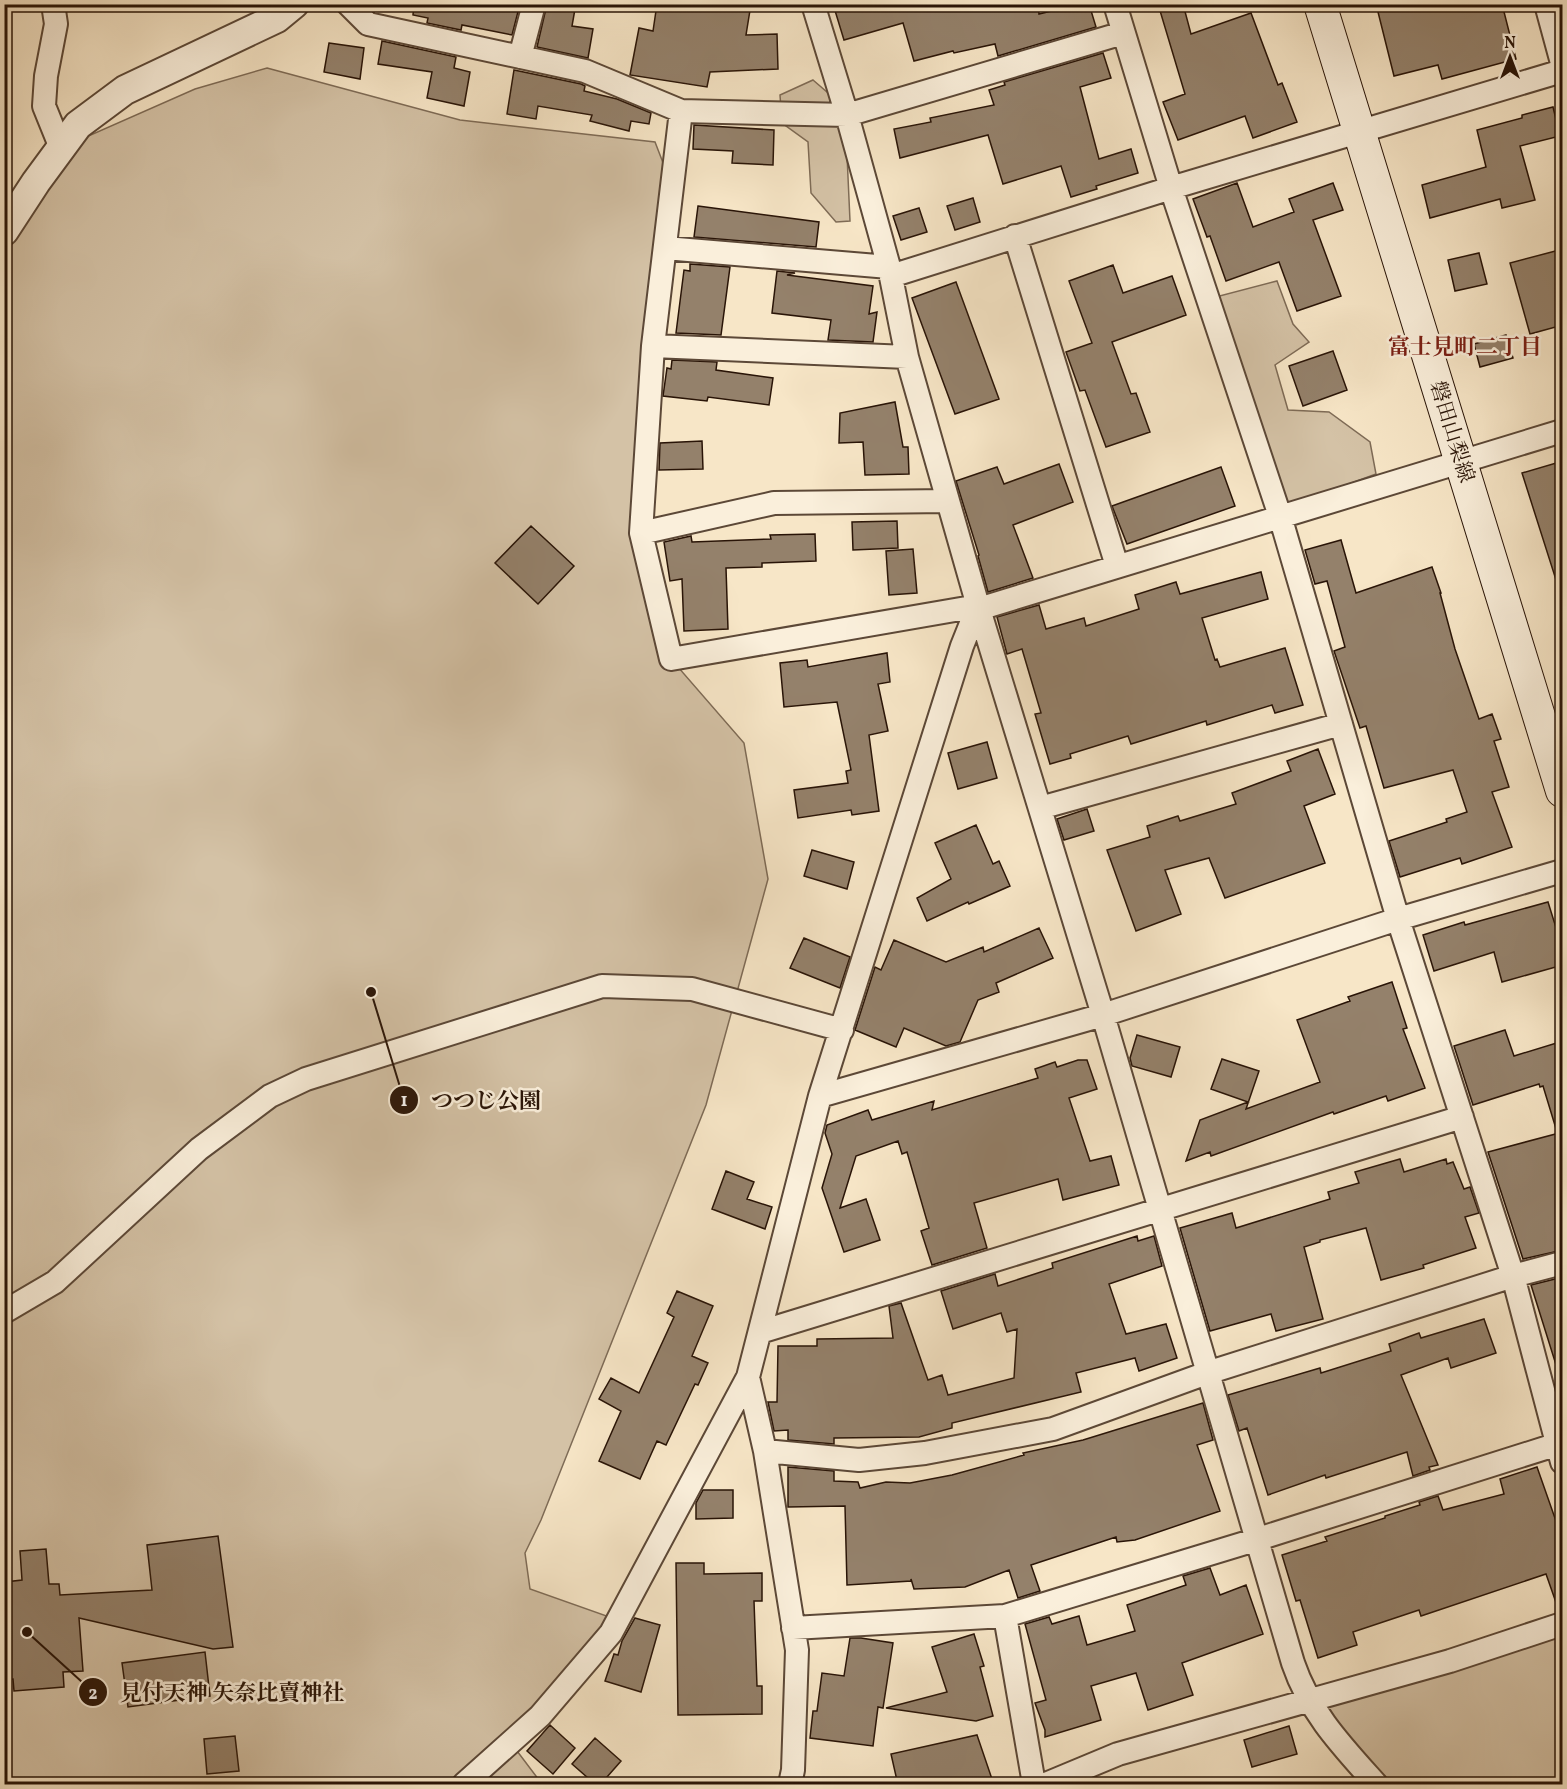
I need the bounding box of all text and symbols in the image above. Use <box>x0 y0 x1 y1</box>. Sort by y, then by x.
north arrow <box>1480 27 1540 87</box>
text: N <box>1504 33 1516 55</box>
district label: 富士見町二丁目 <box>1388 333 1542 364</box>
street label: 磐田山梨線 <box>1422 378 1480 486</box>
callout: つつじ公園 <box>389 1080 553 1120</box>
text: つつじ公園 <box>431 1087 541 1118</box>
text: 1 <box>400 1089 408 1114</box>
callout: 見付天神 矢奈比賣神社 <box>78 1672 356 1712</box>
text: 見付天神 矢奈比賣神社 <box>120 1679 344 1710</box>
text: 2 <box>88 1682 98 1707</box>

